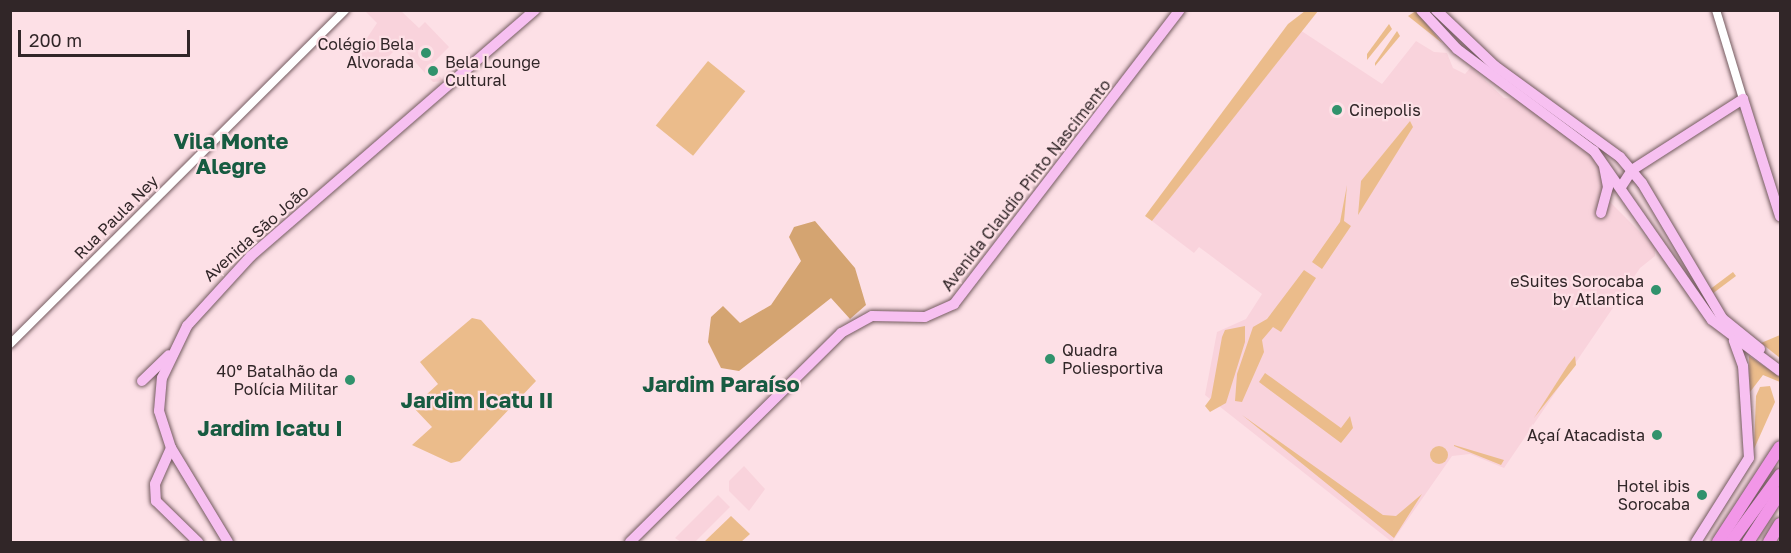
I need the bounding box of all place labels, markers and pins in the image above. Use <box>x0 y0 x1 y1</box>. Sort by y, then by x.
place label: Colégio Bela Alvorada <box>317 34 414 72</box>
marker: Colégio Bela Alvorada <box>419 46 433 60</box>
place label: Bela Lounge Cultural <box>445 52 540 90</box>
marker: Bela Lounge Cultural <box>426 64 440 78</box>
place label: Cinepolis <box>1349 100 1421 120</box>
marker: Cinepolis <box>1330 103 1344 117</box>
place label: eSuites Sorocaba by Atlantica <box>1510 271 1644 309</box>
marker: eSuites Sorocaba by Atlantica <box>1649 283 1663 297</box>
place label: Quadra Poliesportiva <box>1062 340 1163 378</box>
marker: Quadra Poliesportiva <box>1043 352 1057 366</box>
place label: 40° Batalhão da Polícia Militar <box>217 361 338 399</box>
marker: 40° Batalhão da Polícia Militar <box>343 373 357 387</box>
place label: Açaí Atacadista <box>1527 425 1645 445</box>
marker: Açaí Atacadista <box>1650 428 1664 442</box>
place label: Hotel ibis Sorocaba <box>1617 476 1690 514</box>
marker: Hotel ibis Sorocaba <box>1695 488 1709 502</box>

